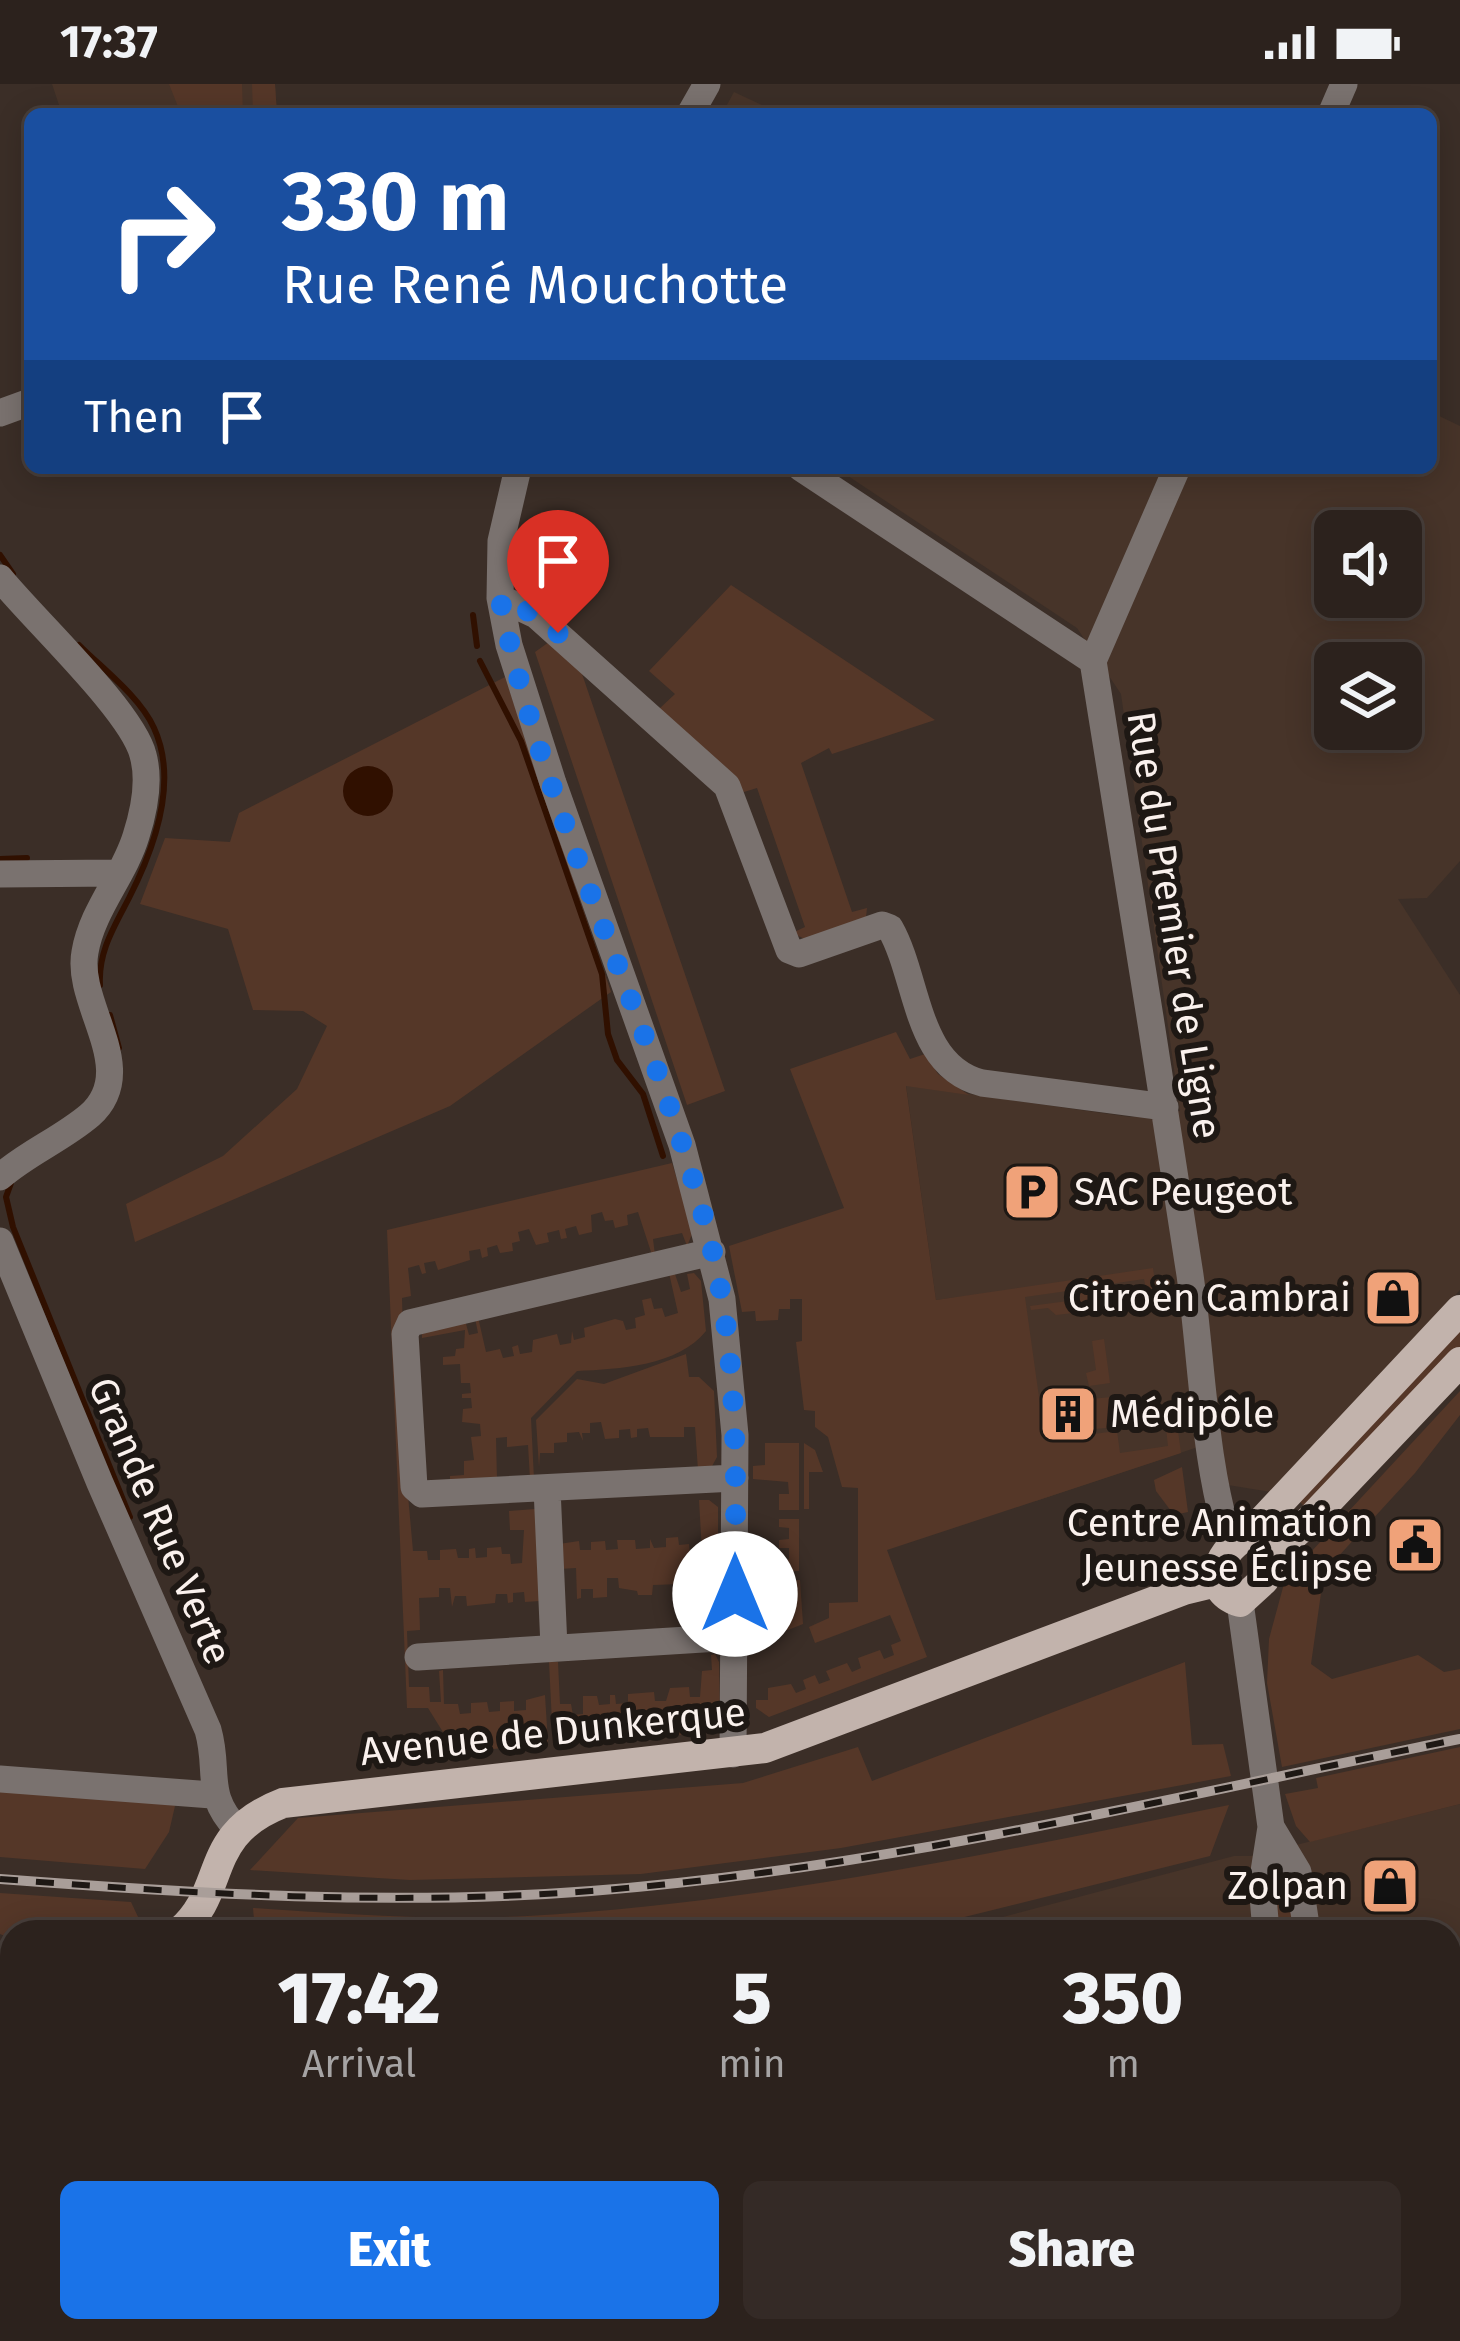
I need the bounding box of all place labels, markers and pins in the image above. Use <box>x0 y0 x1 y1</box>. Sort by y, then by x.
pin <box>507 510 609 633</box>
parking icon: SAC Peugeot <box>1001 1161 1063 1223</box>
place label: SAC Peugeot <box>1074 1169 1293 1215</box>
shop icon: Citroën Cambrai <box>1362 1267 1424 1329</box>
place label: Citroën Cambrai <box>1068 1275 1351 1321</box>
building icon: Médipôle <box>1037 1383 1099 1445</box>
place label: Médipôle <box>1110 1391 1274 1437</box>
place label: Centre Animation Jeunesse Éclipse <box>1067 1500 1373 1591</box>
public building icon: Centre Animation Jeunesse Éclipse <box>1384 1514 1446 1576</box>
shop icon: Zolpan <box>1359 1855 1421 1917</box>
place label: Zolpan <box>1227 1863 1348 1909</box>

